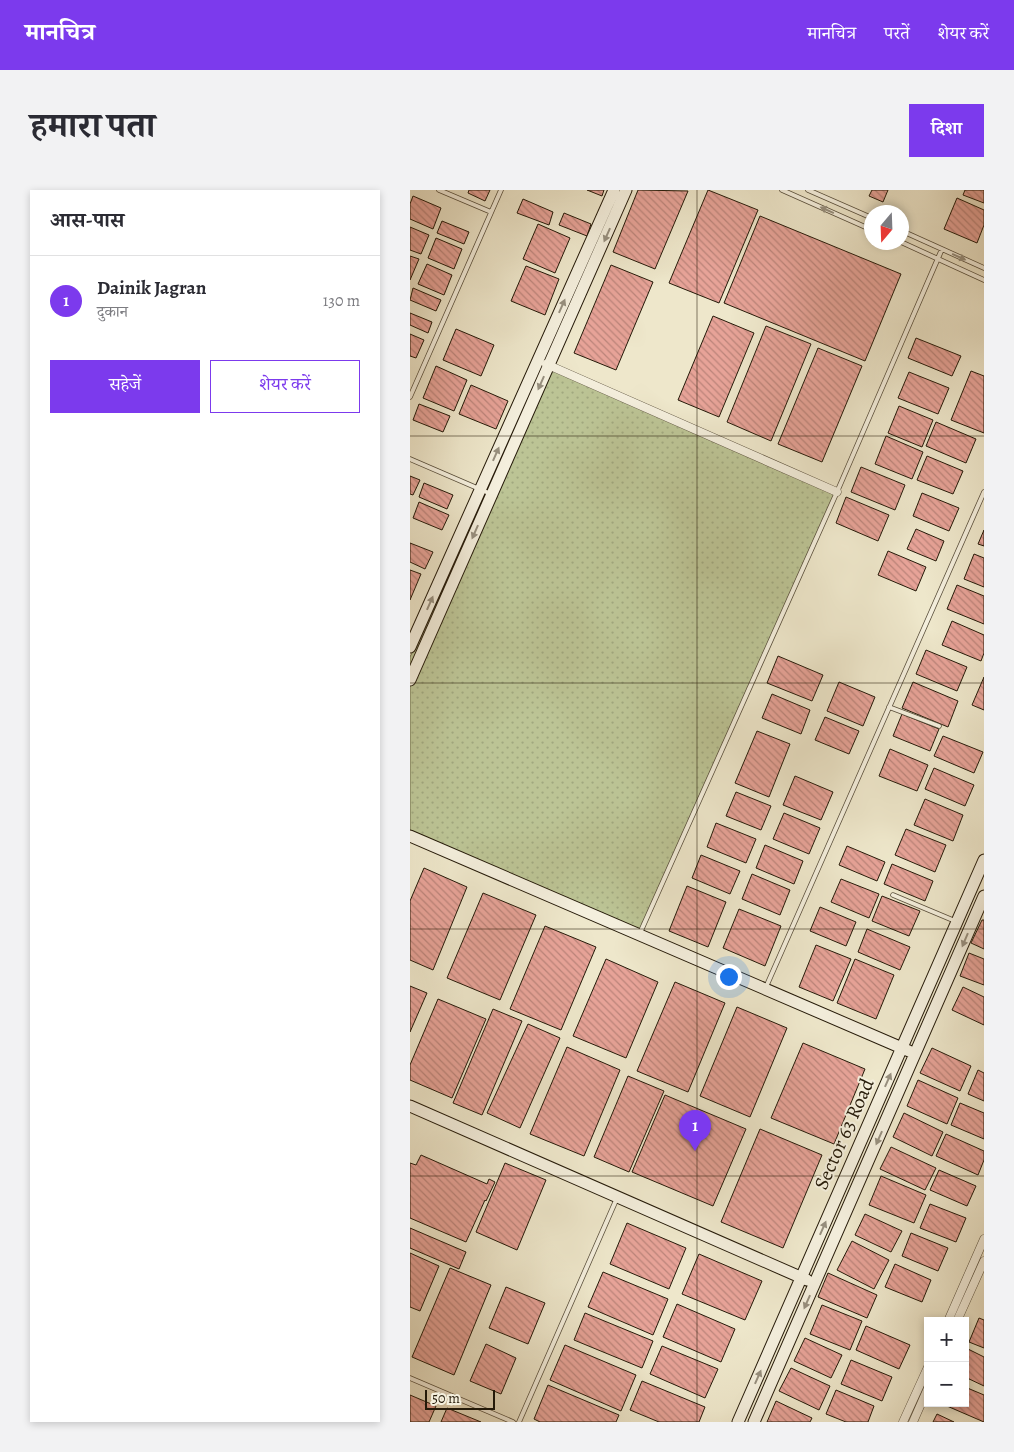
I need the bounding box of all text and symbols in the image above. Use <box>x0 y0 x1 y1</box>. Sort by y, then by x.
text: मानचित्र <box>25 16 95 48</box>
text: मानचित्र <box>807 21 856 45</box>
text: परतें <box>884 21 910 45</box>
text: शेयर करें <box>938 21 989 45</box>
text: हमारा पता <box>30 101 155 149</box>
button: दिशा <box>909 104 984 157</box>
one-way arrow <box>820 205 834 213</box>
north arrow <box>864 205 909 250</box>
text: आस-पास <box>50 206 124 234</box>
one-way arrow <box>602 228 610 242</box>
one-way arrow <box>952 253 966 261</box>
text: Dainik Jagran <box>97 275 206 301</box>
text: 1 <box>63 290 69 312</box>
text: 130 m <box>323 290 360 312</box>
one-way arrow <box>558 299 566 313</box>
text: दुकान <box>97 301 128 323</box>
button: सहेजें <box>50 360 200 413</box>
button: शेयर करें <box>210 360 360 413</box>
one-way arrow <box>537 376 545 390</box>
one-way arrow <box>492 447 500 461</box>
one-way arrow <box>471 525 479 539</box>
one-way arrow <box>426 596 434 610</box>
one-way arrow <box>960 933 968 947</box>
your location <box>716 964 742 990</box>
one-way arrow <box>885 1073 893 1087</box>
street label: Sector 63 Road <box>807 1074 881 1194</box>
pin: 1 <box>679 1110 711 1151</box>
one-way arrow <box>875 1131 883 1145</box>
one-way arrow <box>819 1221 827 1236</box>
one-way arrow <box>802 1295 810 1309</box>
map controls <box>924 1317 969 1407</box>
button: + <box>924 1317 969 1362</box>
button: − <box>924 1362 969 1407</box>
one-way arrow <box>754 1370 762 1384</box>
scale bar <box>425 1387 495 1410</box>
text: 50 m <box>432 1389 460 1408</box>

